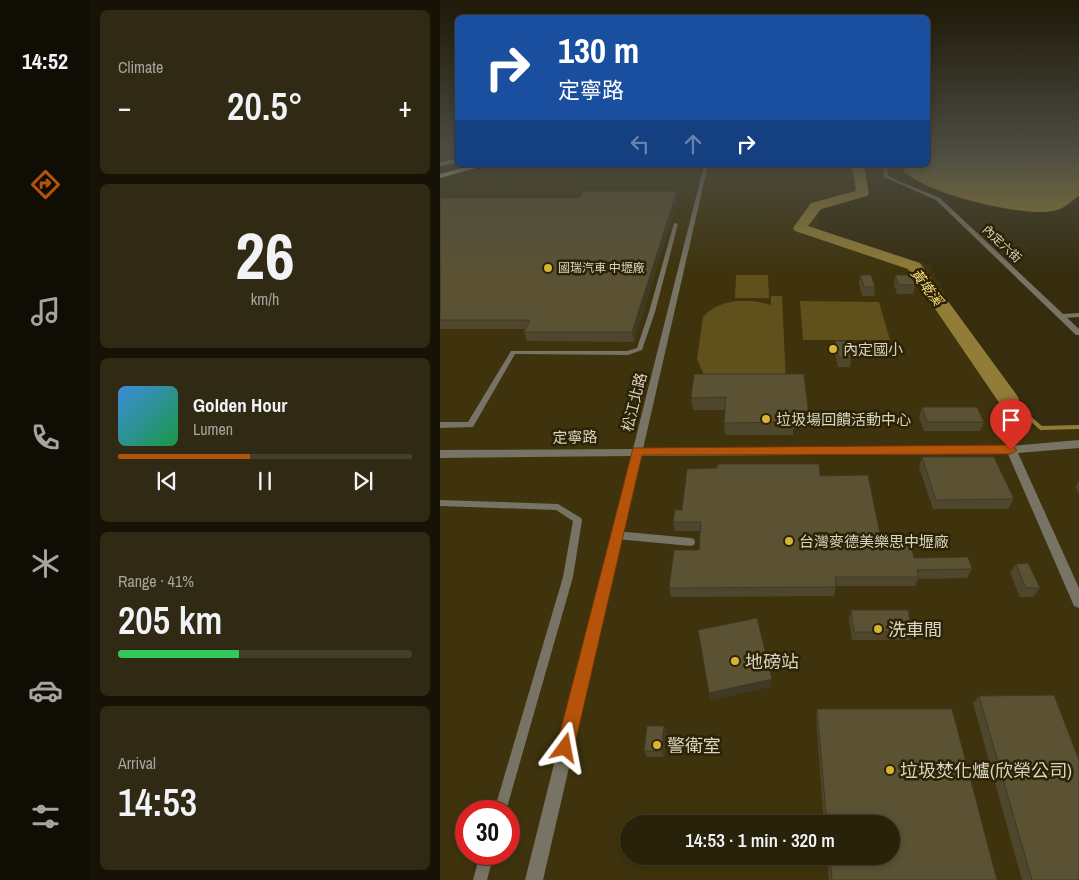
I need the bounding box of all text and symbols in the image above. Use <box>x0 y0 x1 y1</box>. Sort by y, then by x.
text: 130 m <box>558 27 639 74</box>
icon: right <box>475 35 540 100</box>
text: 14:52 <box>22 46 68 76</box>
text: Climate <box>118 56 163 78</box>
text: 定寧路 <box>558 75 624 105</box>
text: 20.5° <box>227 81 303 132</box>
text: − <box>118 88 131 126</box>
text: + <box>399 88 412 126</box>
icon: left <box>626 130 654 158</box>
icon: ahead <box>679 130 707 158</box>
icon: right <box>732 130 760 158</box>
icon: directions <box>28 167 63 202</box>
text: 26 <box>235 212 295 299</box>
street label: 內定六街 <box>979 222 1025 266</box>
place label: 國瑞汽車 中壢廠 <box>558 260 645 276</box>
marker: 國瑞汽車 中壢廠 <box>542 262 554 274</box>
water label: 黃墘溪 <box>907 265 948 311</box>
text: km/h <box>251 288 279 310</box>
icon: music <box>28 294 63 329</box>
place label: 內定國小 <box>843 339 903 360</box>
marker: 內定國小 <box>827 343 839 355</box>
street label: 松江北路 <box>617 370 651 434</box>
text: Golden Hour <box>193 392 287 418</box>
pin <box>990 399 1032 450</box>
icon: arrive <box>997 406 1025 434</box>
place label: 垃圾場回饋活動中心 <box>776 409 911 430</box>
marker: 垃圾場回饋活動中心 <box>760 413 772 425</box>
text: Lumen <box>193 418 233 440</box>
icon: phone <box>28 420 63 455</box>
street label: 定寧路 <box>552 426 598 448</box>
icon: previous <box>153 467 181 495</box>
icon: pause <box>251 467 279 495</box>
icon: next <box>349 467 377 495</box>
place label: 台灣麥德美樂思中壢廠 <box>799 531 949 552</box>
marker: 台灣麥德美樂思中壢廠 <box>783 535 795 547</box>
icon: climate <box>28 546 63 581</box>
text: Range · 41% <box>118 570 194 592</box>
text: 205 km <box>118 595 222 646</box>
place label: 洗車間 <box>888 617 942 642</box>
marker: 洗車間 <box>872 623 884 635</box>
place label: 地磅站 <box>745 649 799 674</box>
marker: 地磅站 <box>729 655 741 667</box>
icon: car <box>28 673 63 708</box>
position arrow <box>538 721 590 773</box>
place label: 警衛室 <box>667 733 721 758</box>
marker: 警衛室 <box>651 739 663 751</box>
text: Arrival <box>118 752 156 774</box>
place label: 垃圾焚化爐(欣榮公司) <box>900 758 1072 783</box>
marker: 垃圾焚化爐(欣榮公司) <box>884 764 896 776</box>
text: 14:53 <box>118 777 197 828</box>
icon: filters <box>28 799 63 834</box>
speed limit sign: 30 <box>455 800 520 865</box>
text: 14:53 · 1 min · 320 m <box>685 827 835 853</box>

